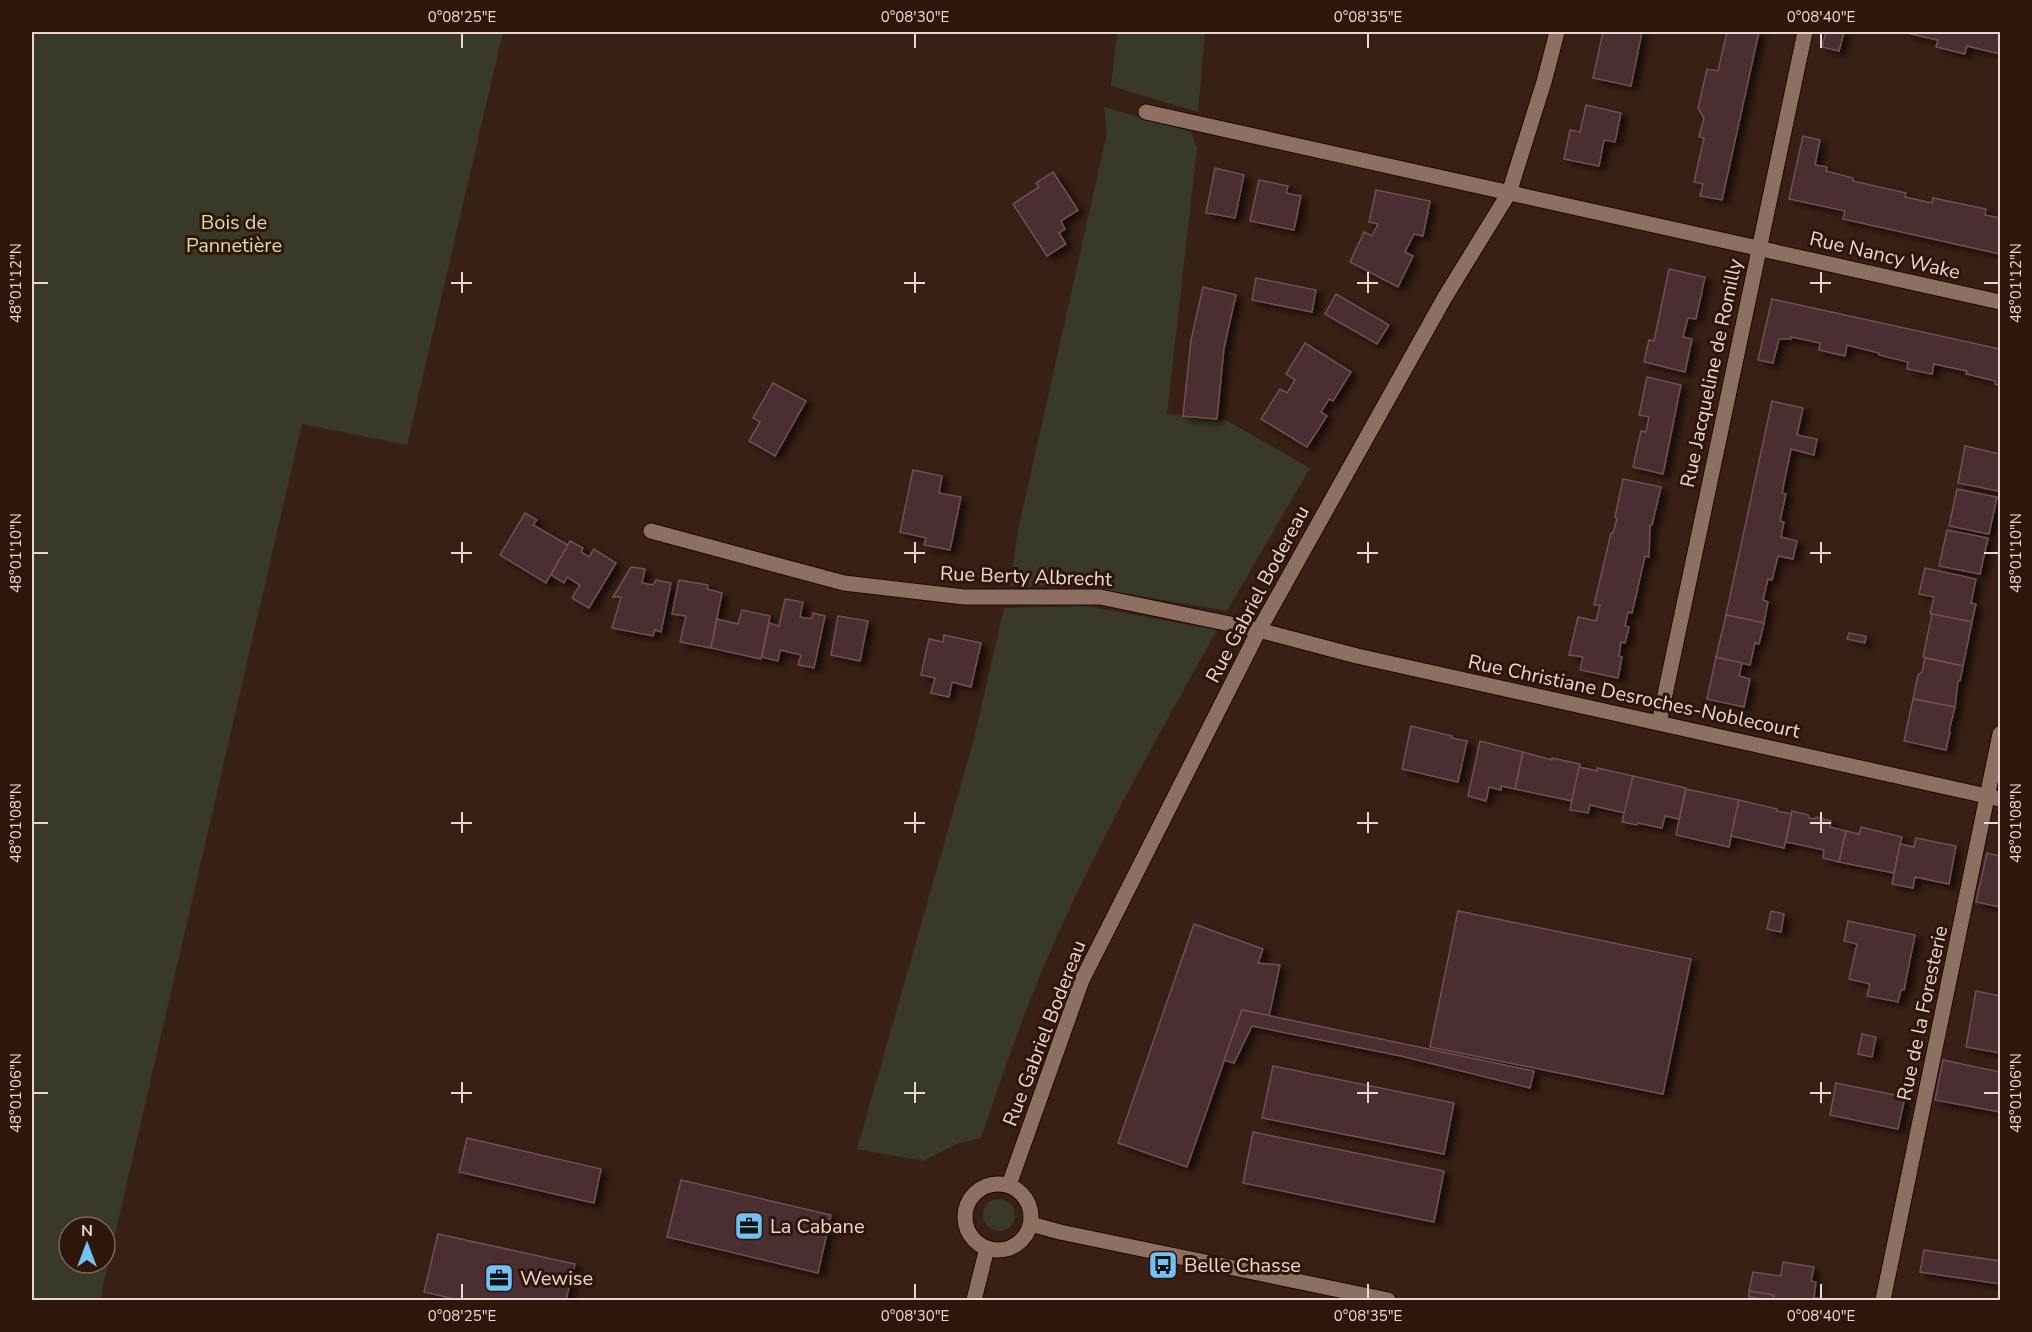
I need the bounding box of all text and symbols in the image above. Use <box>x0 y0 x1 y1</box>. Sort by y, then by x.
text: 0°08'25"E <box>428 7 496 27</box>
text: 0°08'30"E <box>881 7 949 27</box>
text: 0°08'35"E <box>1334 7 1402 27</box>
text: 0°08'40"E <box>1787 7 1855 27</box>
park label: Bois de Pannetière <box>186 209 282 259</box>
street label: Rue Nancy Wake <box>1807 225 1963 286</box>
text: 48°01'12"N <box>6 243 26 323</box>
text: 48°01'12"N <box>2006 243 2026 323</box>
street label: Rue Jacqueline de Romilly <box>1674 256 1749 490</box>
street label: Rue Gabriel Bodereau <box>1199 501 1316 688</box>
text: 48°01'10"N <box>6 513 26 593</box>
text: 48°01'10"N <box>2006 513 2026 593</box>
street label: Rue Berty Albrecht <box>939 560 1114 593</box>
street label: Rue Christiane Desroches-Noblecourt <box>1465 648 1803 745</box>
text: 48°01'08"N <box>6 783 26 863</box>
text: 48°01'08"N <box>2006 783 2026 863</box>
street label: Rue de la Foresterie <box>1891 923 1954 1103</box>
street label: Rue Gabriel Bodereau <box>997 936 1092 1130</box>
text: 48°01'06"N <box>6 1053 26 1133</box>
text: 48°01'06"N <box>2006 1053 2026 1133</box>
office icon: La Cabane <box>733 1210 765 1242</box>
place label: La Cabane <box>770 1213 865 1240</box>
north arrow <box>57 1215 117 1275</box>
text: N <box>81 1220 93 1242</box>
bus stop icon: Belle Chasse <box>1147 1249 1179 1281</box>
place label: Belle Chasse <box>1184 1252 1301 1279</box>
office icon: Wewise <box>483 1262 515 1294</box>
place label: Wewise <box>520 1265 593 1292</box>
text: 0°08'25"E <box>428 1306 496 1326</box>
text: 0°08'30"E <box>881 1306 949 1326</box>
text: 0°08'35"E <box>1334 1306 1402 1326</box>
text: 0°08'40"E <box>1787 1306 1855 1326</box>

